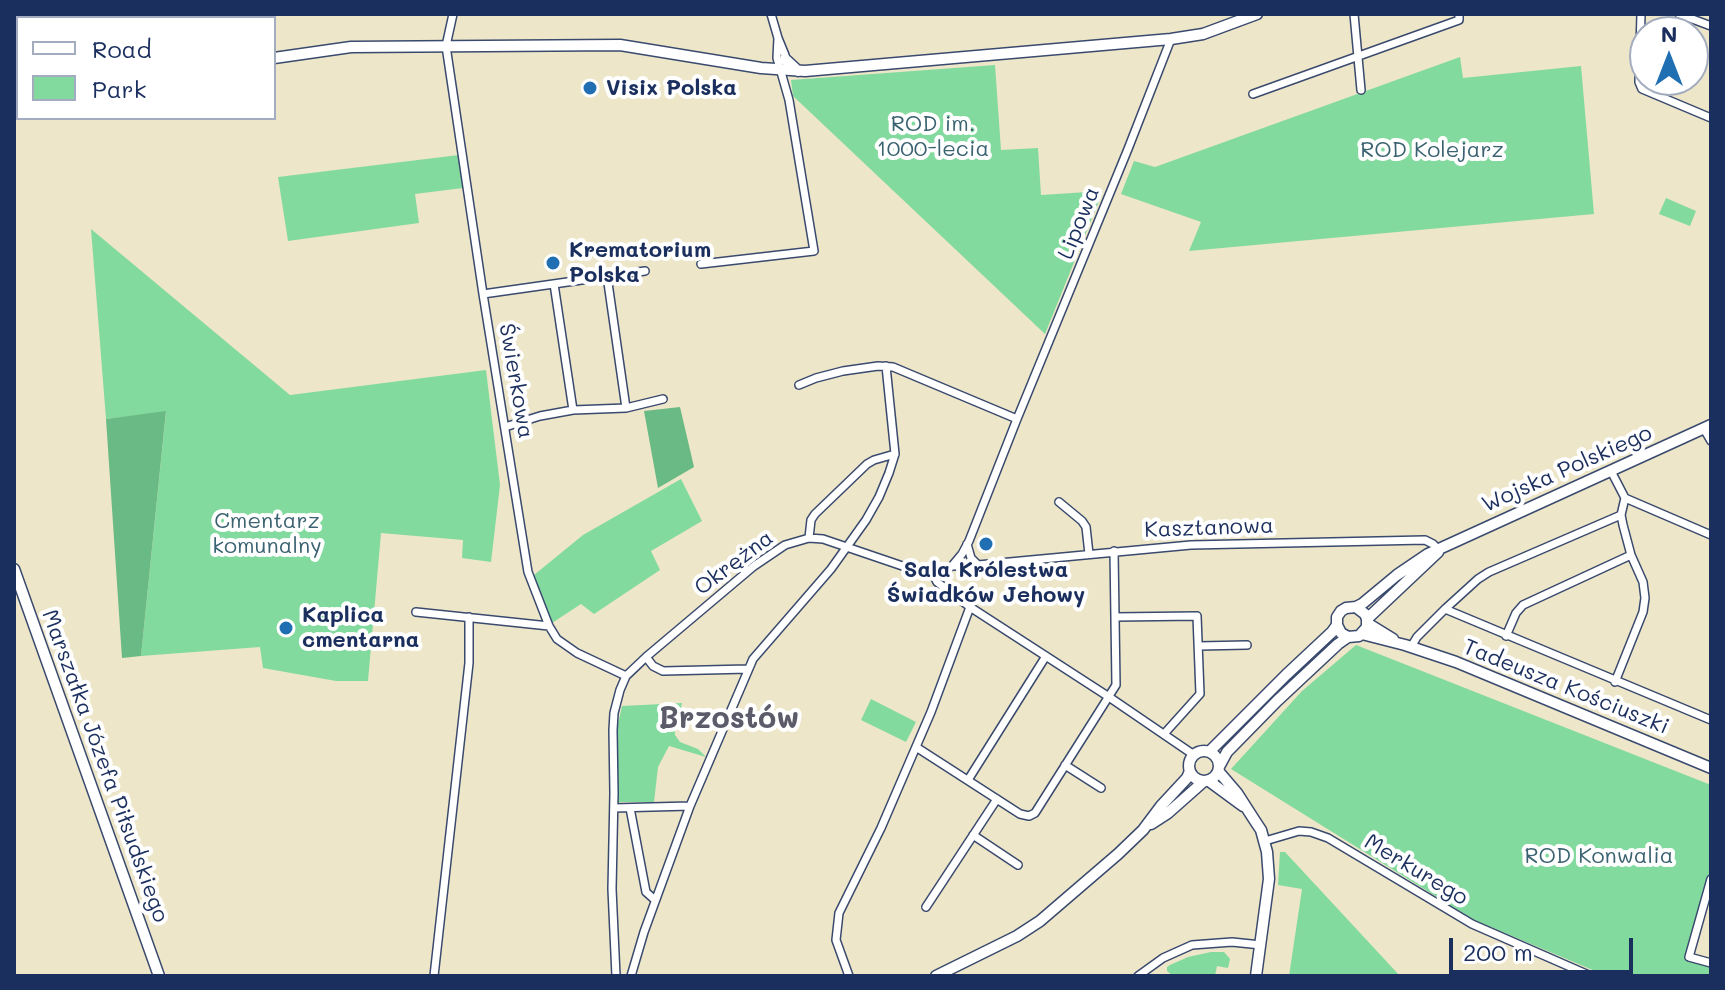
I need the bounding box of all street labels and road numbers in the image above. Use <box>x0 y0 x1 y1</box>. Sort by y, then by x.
street label: Lipowa <box>1053 183 1105 263</box>
street label: Świerkowa <box>493 321 539 441</box>
street label: Wojska Polskiego <box>1478 420 1656 518</box>
street label: Kasztanowa <box>1144 513 1274 543</box>
street label: Okrężna <box>689 525 779 601</box>
street label: Marszałka Józefa Piłsudskiego <box>36 606 174 926</box>
street label: Tadeusza Kościuszki <box>1459 634 1673 740</box>
street label: Merkurego <box>1359 829 1473 911</box>

